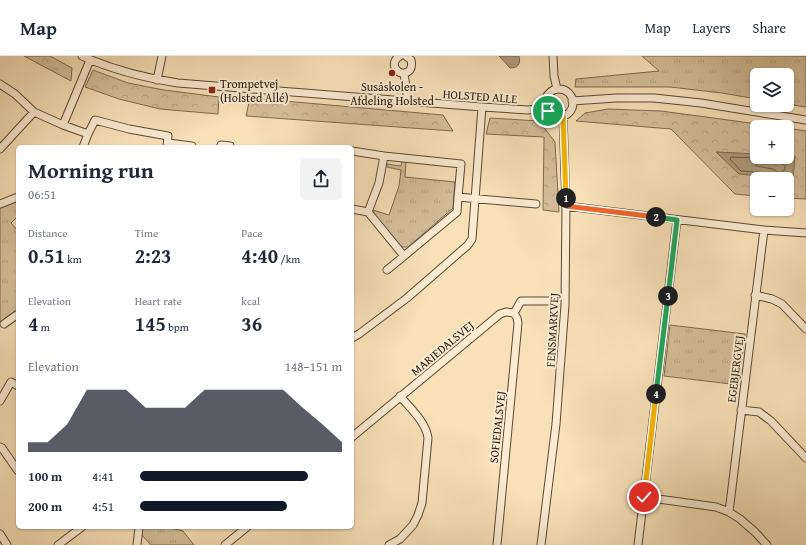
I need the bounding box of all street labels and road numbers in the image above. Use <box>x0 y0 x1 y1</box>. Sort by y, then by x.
street label: HOLSTED ALLE <box>442 85 518 107</box>
street label: FENSMARKVEJ <box>542 292 562 368</box>
street label: MARIEDALSVEJ <box>407 316 477 379</box>
street label: EGEBJERGVEJ <box>722 334 748 404</box>
street label: SOFIEDALSVEJ <box>485 390 509 464</box>

